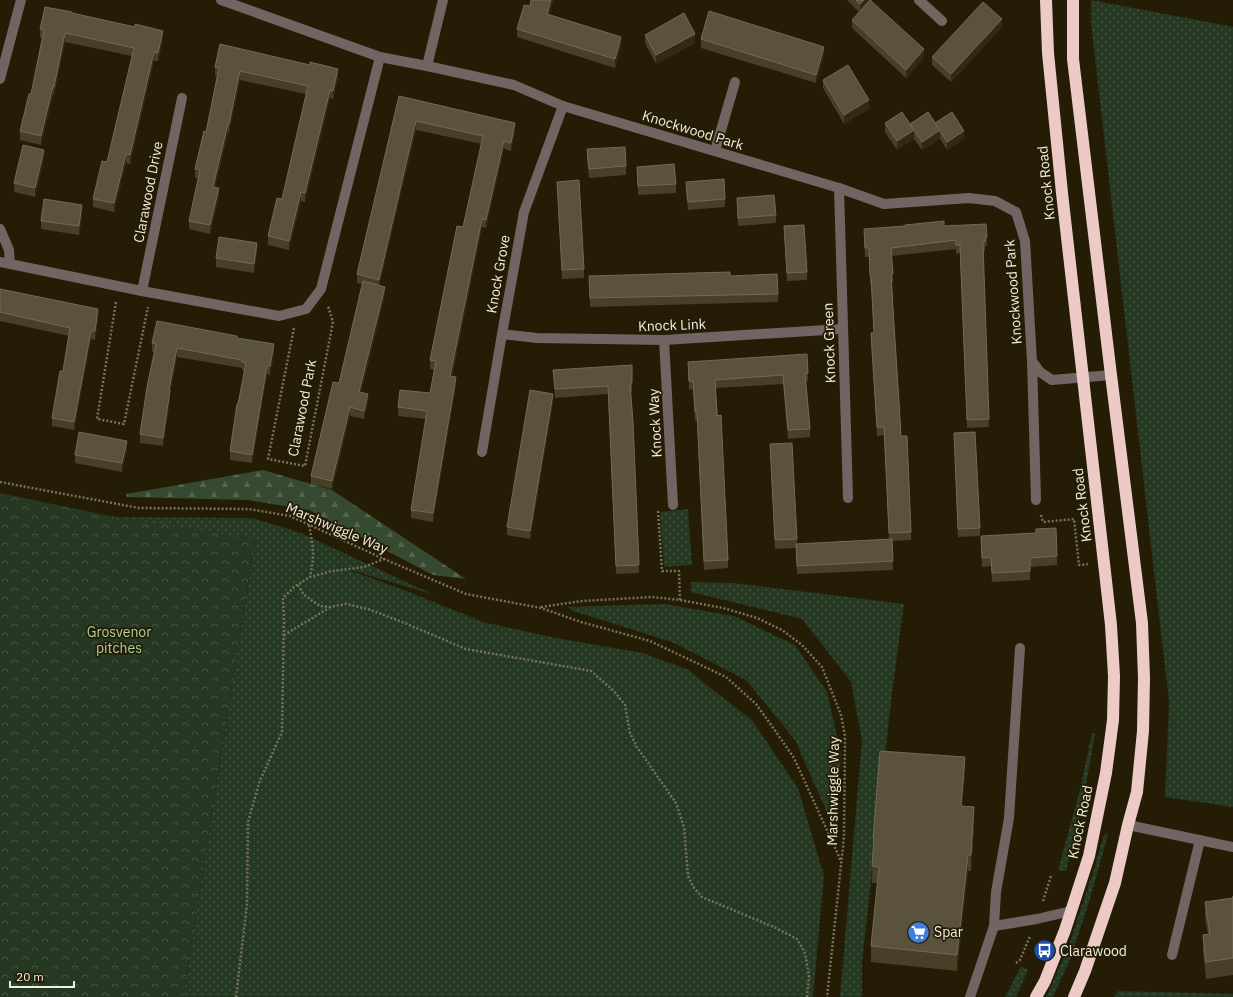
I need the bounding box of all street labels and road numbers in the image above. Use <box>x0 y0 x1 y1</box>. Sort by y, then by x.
street label: Knockwood Park <box>640 106 746 154</box>
street label: Clarawood Drive <box>129 140 167 244</box>
street label: Knock Road <box>1033 145 1059 221</box>
street label: Knock Grove <box>482 233 514 315</box>
street label: Knockwood Park <box>1000 238 1026 345</box>
street label: Knock Green <box>819 303 839 383</box>
street label: Knock Link <box>638 315 707 335</box>
street label: Clarawood Park <box>284 357 320 458</box>
street label: Knock Way <box>644 388 666 458</box>
street label: Knock Road <box>1069 467 1095 543</box>
street label: Marshwiggle Way <box>283 498 391 558</box>
street label: Marshwiggle Way <box>823 736 843 846</box>
street label: Knock Road <box>1063 784 1097 860</box>

